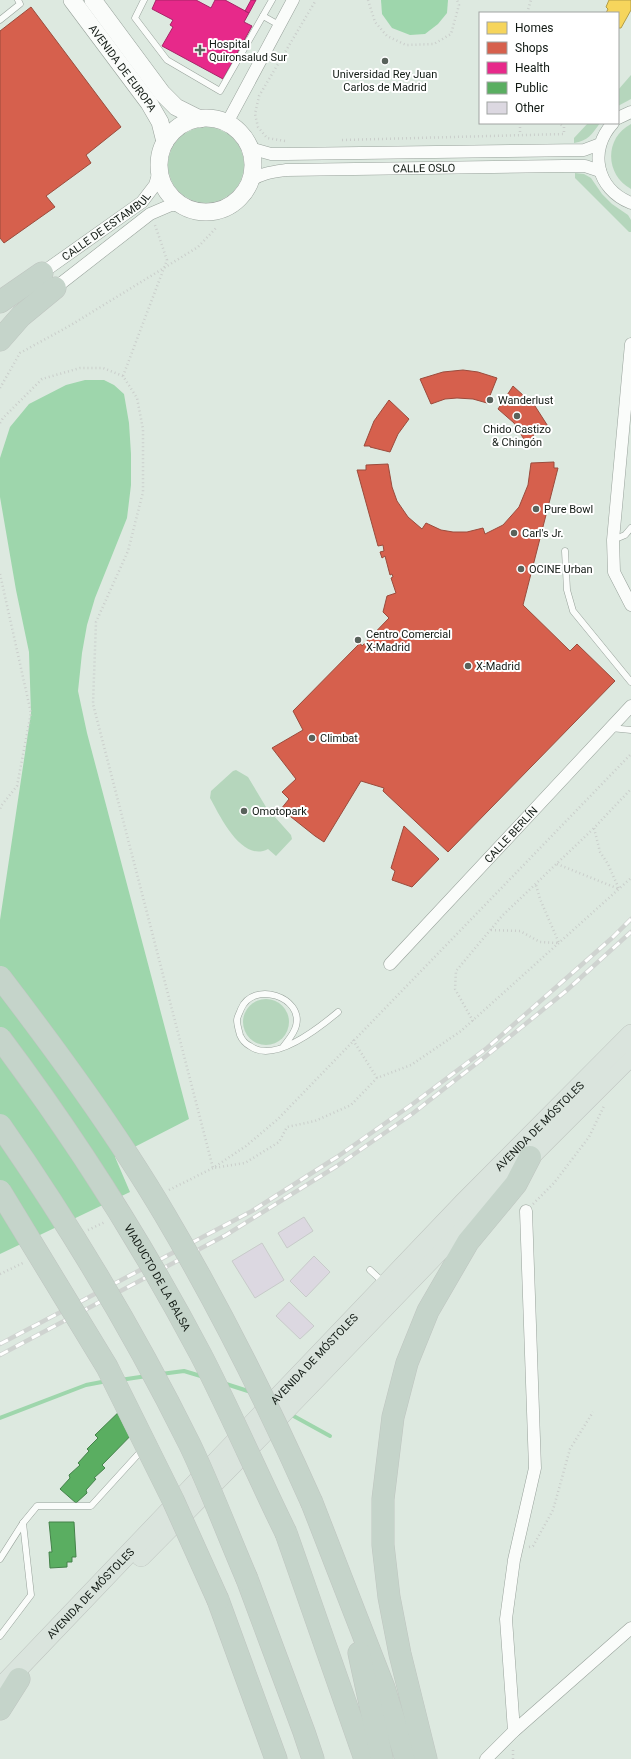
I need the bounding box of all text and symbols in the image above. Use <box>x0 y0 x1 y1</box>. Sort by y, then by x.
legend <box>479 12 619 124</box>
text: Homes <box>515 21 553 35</box>
street label: AVENIDA DE EUROPA <box>86 22 160 115</box>
place label: Hospital Quironsalud Sur <box>209 38 287 64</box>
text: Shops <box>515 41 549 55</box>
marker: Hospital Quironsalud Sur <box>194 44 206 56</box>
marker: Universidad Rey Juan Carlos de Madrid <box>380 56 390 66</box>
text: Health <box>515 61 550 75</box>
place label: Universidad Rey Juan Carlos de Madrid <box>333 68 437 94</box>
text: Public <box>515 81 548 95</box>
text: Other <box>515 101 544 115</box>
street label: CALLE OSLO <box>393 161 455 175</box>
street label: CALLE DE ESTAMBUL <box>59 190 153 263</box>
place label: Wanderlust <box>498 394 554 407</box>
marker: Wanderlust <box>485 395 495 405</box>
marker: Chido Castizo & Chingón <box>512 411 522 421</box>
place label: Chido Castizo & Chingón <box>483 423 551 449</box>
place label: Pure Bowl <box>544 503 593 516</box>
marker: Pure Bowl <box>531 504 541 514</box>
place label: Carl's Jr. <box>522 527 564 540</box>
marker: Carl's Jr. <box>509 528 519 538</box>
place label: OCINE Urban <box>529 563 593 576</box>
marker: OCINE Urban <box>516 564 526 574</box>
place label: Centro Comercial X-Madrid <box>366 628 451 654</box>
marker: Centro Comercial X-Madrid <box>353 635 363 645</box>
place label: X-Madrid <box>476 660 520 673</box>
marker: X-Madrid <box>463 661 473 671</box>
place label: Climbat <box>320 732 358 745</box>
marker: Climbat <box>307 733 317 743</box>
street label: CALLE BERLÍN <box>482 804 540 865</box>
place label: Omotopark <box>252 805 307 818</box>
marker: Omotopark <box>239 806 249 816</box>
street label: AVENIDA DE MÓSTOLES <box>492 1078 587 1173</box>
street label: VIADUCTO DE LA BALSA <box>122 1222 194 1334</box>
street label: AVENIDA DE MÓSTOLES <box>268 1310 361 1407</box>
street label: AVENIDA DE MÓSTOLES <box>44 1545 137 1641</box>

